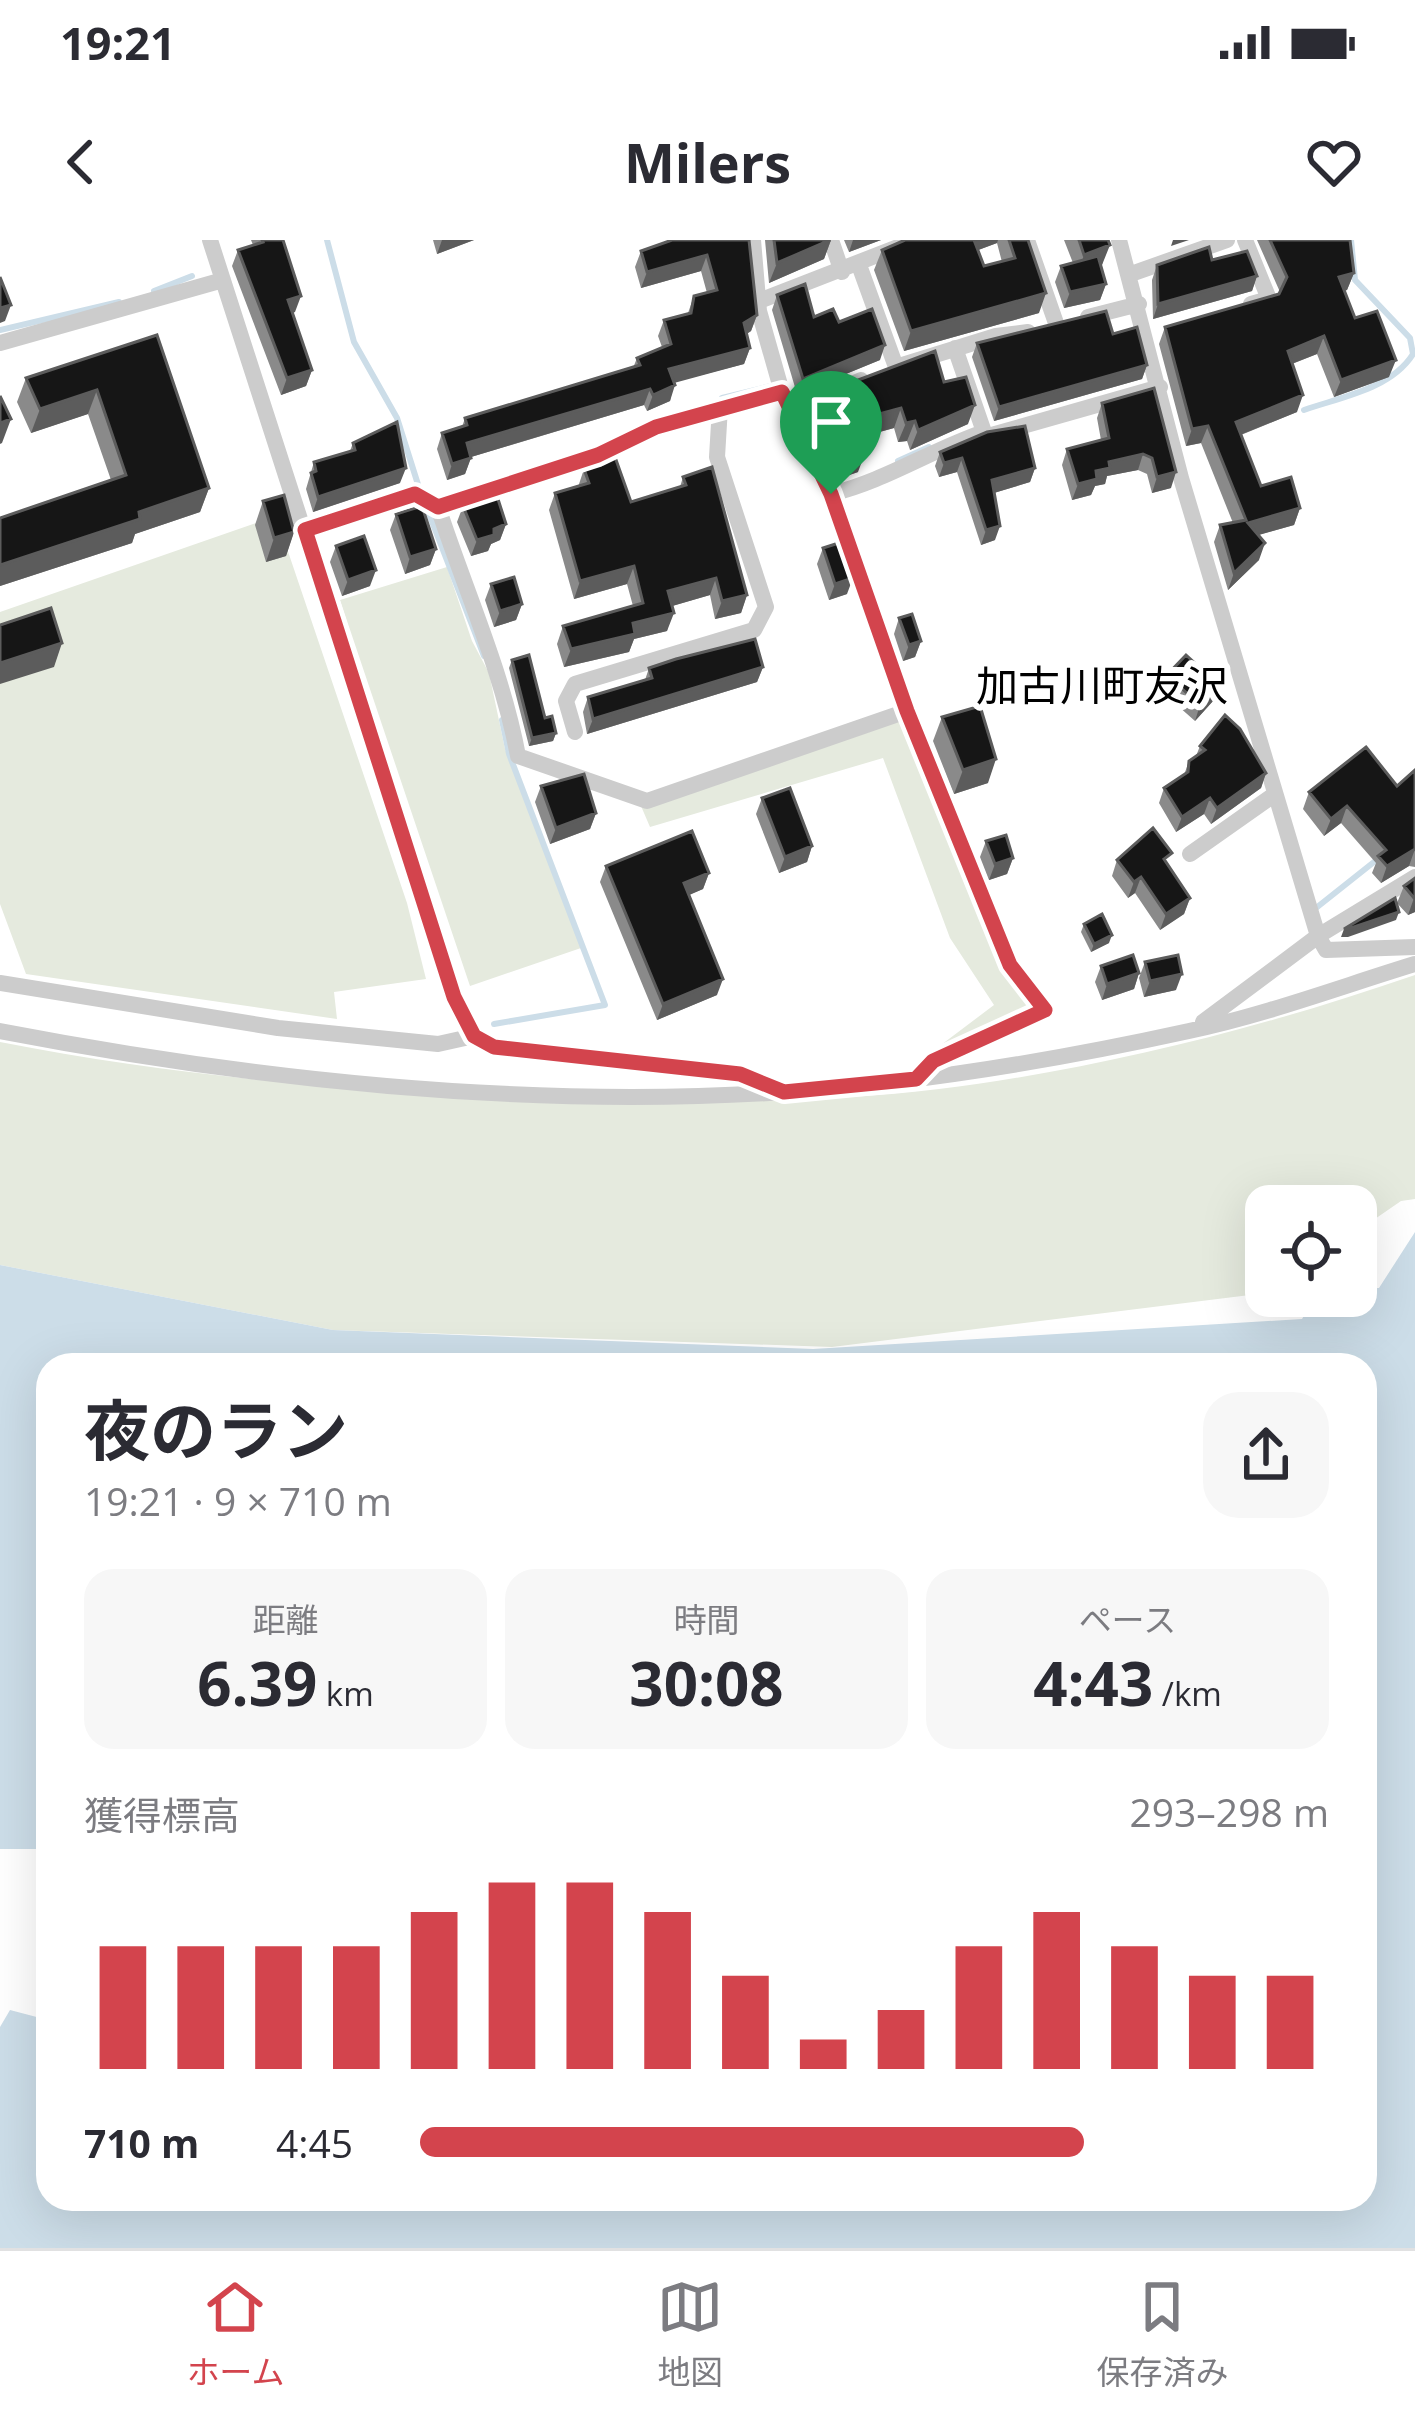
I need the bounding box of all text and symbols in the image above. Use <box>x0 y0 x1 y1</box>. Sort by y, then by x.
text: 19:21 <box>60 12 176 73</box>
text: Milers <box>624 125 791 199</box>
icon: back <box>48 129 114 195</box>
icon: heart <box>1301 129 1367 195</box>
pin <box>780 371 882 494</box>
icon: arrive <box>798 389 864 455</box>
district label: 加古川町友沢 <box>976 656 1228 713</box>
map controls <box>1245 1185 1377 1317</box>
button: locate <box>1245 1185 1377 1317</box>
text: 夜のラン <box>84 1384 348 1474</box>
button: share <box>1203 1392 1329 1518</box>
text: 19:21 · 9 × 710 m <box>84 1474 392 1527</box>
text: 距離 <box>253 1597 319 1642</box>
text: 時間 <box>674 1597 740 1642</box>
text: ペース <box>1079 1597 1176 1642</box>
text: 6.39 <box>197 1642 317 1724</box>
text: 30:08 <box>629 1642 784 1724</box>
text: 4:43 <box>1033 1642 1153 1724</box>
text: km <box>317 1671 374 1716</box>
text: /km <box>1153 1671 1222 1716</box>
text: 293–298 m <box>1129 1785 1329 1838</box>
text: 獲得標高 <box>84 1788 240 1841</box>
text: 710 m <box>84 2116 199 2169</box>
text: 4:45 <box>276 2116 353 2169</box>
tab: ホーム <box>186 2274 285 2394</box>
tab: 地図 <box>657 2274 723 2394</box>
tab: 保存済み <box>1096 2274 1228 2394</box>

